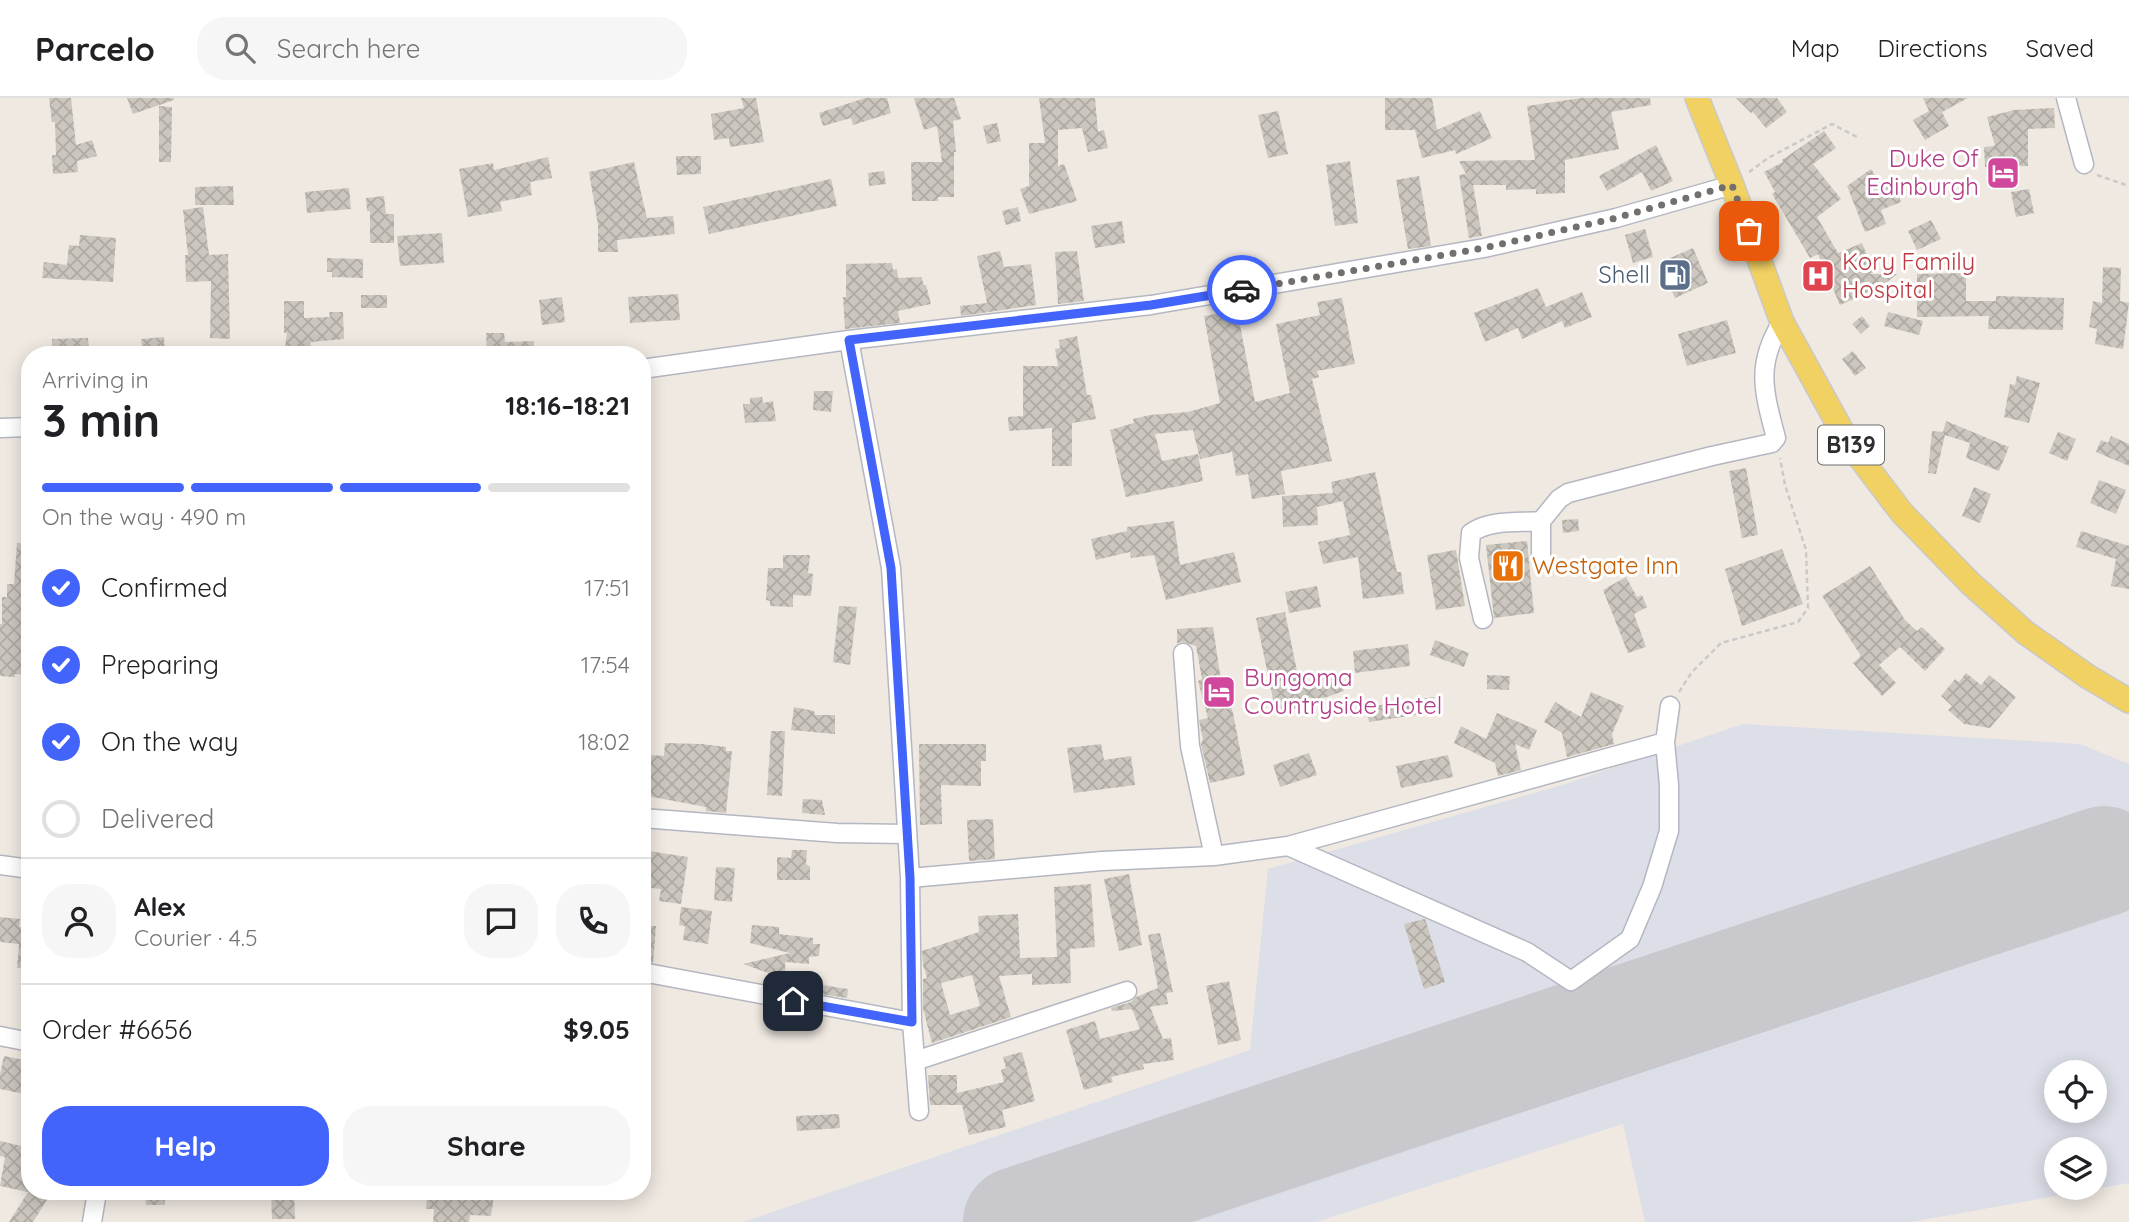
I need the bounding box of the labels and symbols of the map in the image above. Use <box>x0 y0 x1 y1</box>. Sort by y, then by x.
place label: Duke Of Edinburgh <box>1866 143 1979 201</box>
hotel icon: Duke Of Edinburgh <box>1984 154 2022 192</box>
pin <box>1719 201 1779 261</box>
place label: Kory Family Hospital <box>1842 246 1975 304</box>
courier <box>1207 255 1277 325</box>
fuel station icon: Shell <box>1656 256 1694 294</box>
hospital icon: Kory Family Hospital <box>1799 257 1837 295</box>
place label: Shell <box>1598 259 1650 289</box>
road number: B139 <box>1818 426 1884 464</box>
restaurant icon: Westgate Inn <box>1489 547 1527 585</box>
place label: Westgate Inn <box>1532 550 1679 580</box>
place label: Bungoma Countryside Hotel <box>1244 662 1442 720</box>
hotel icon: Bungoma Countryside Hotel <box>1200 673 1238 711</box>
pin <box>763 971 823 1031</box>

